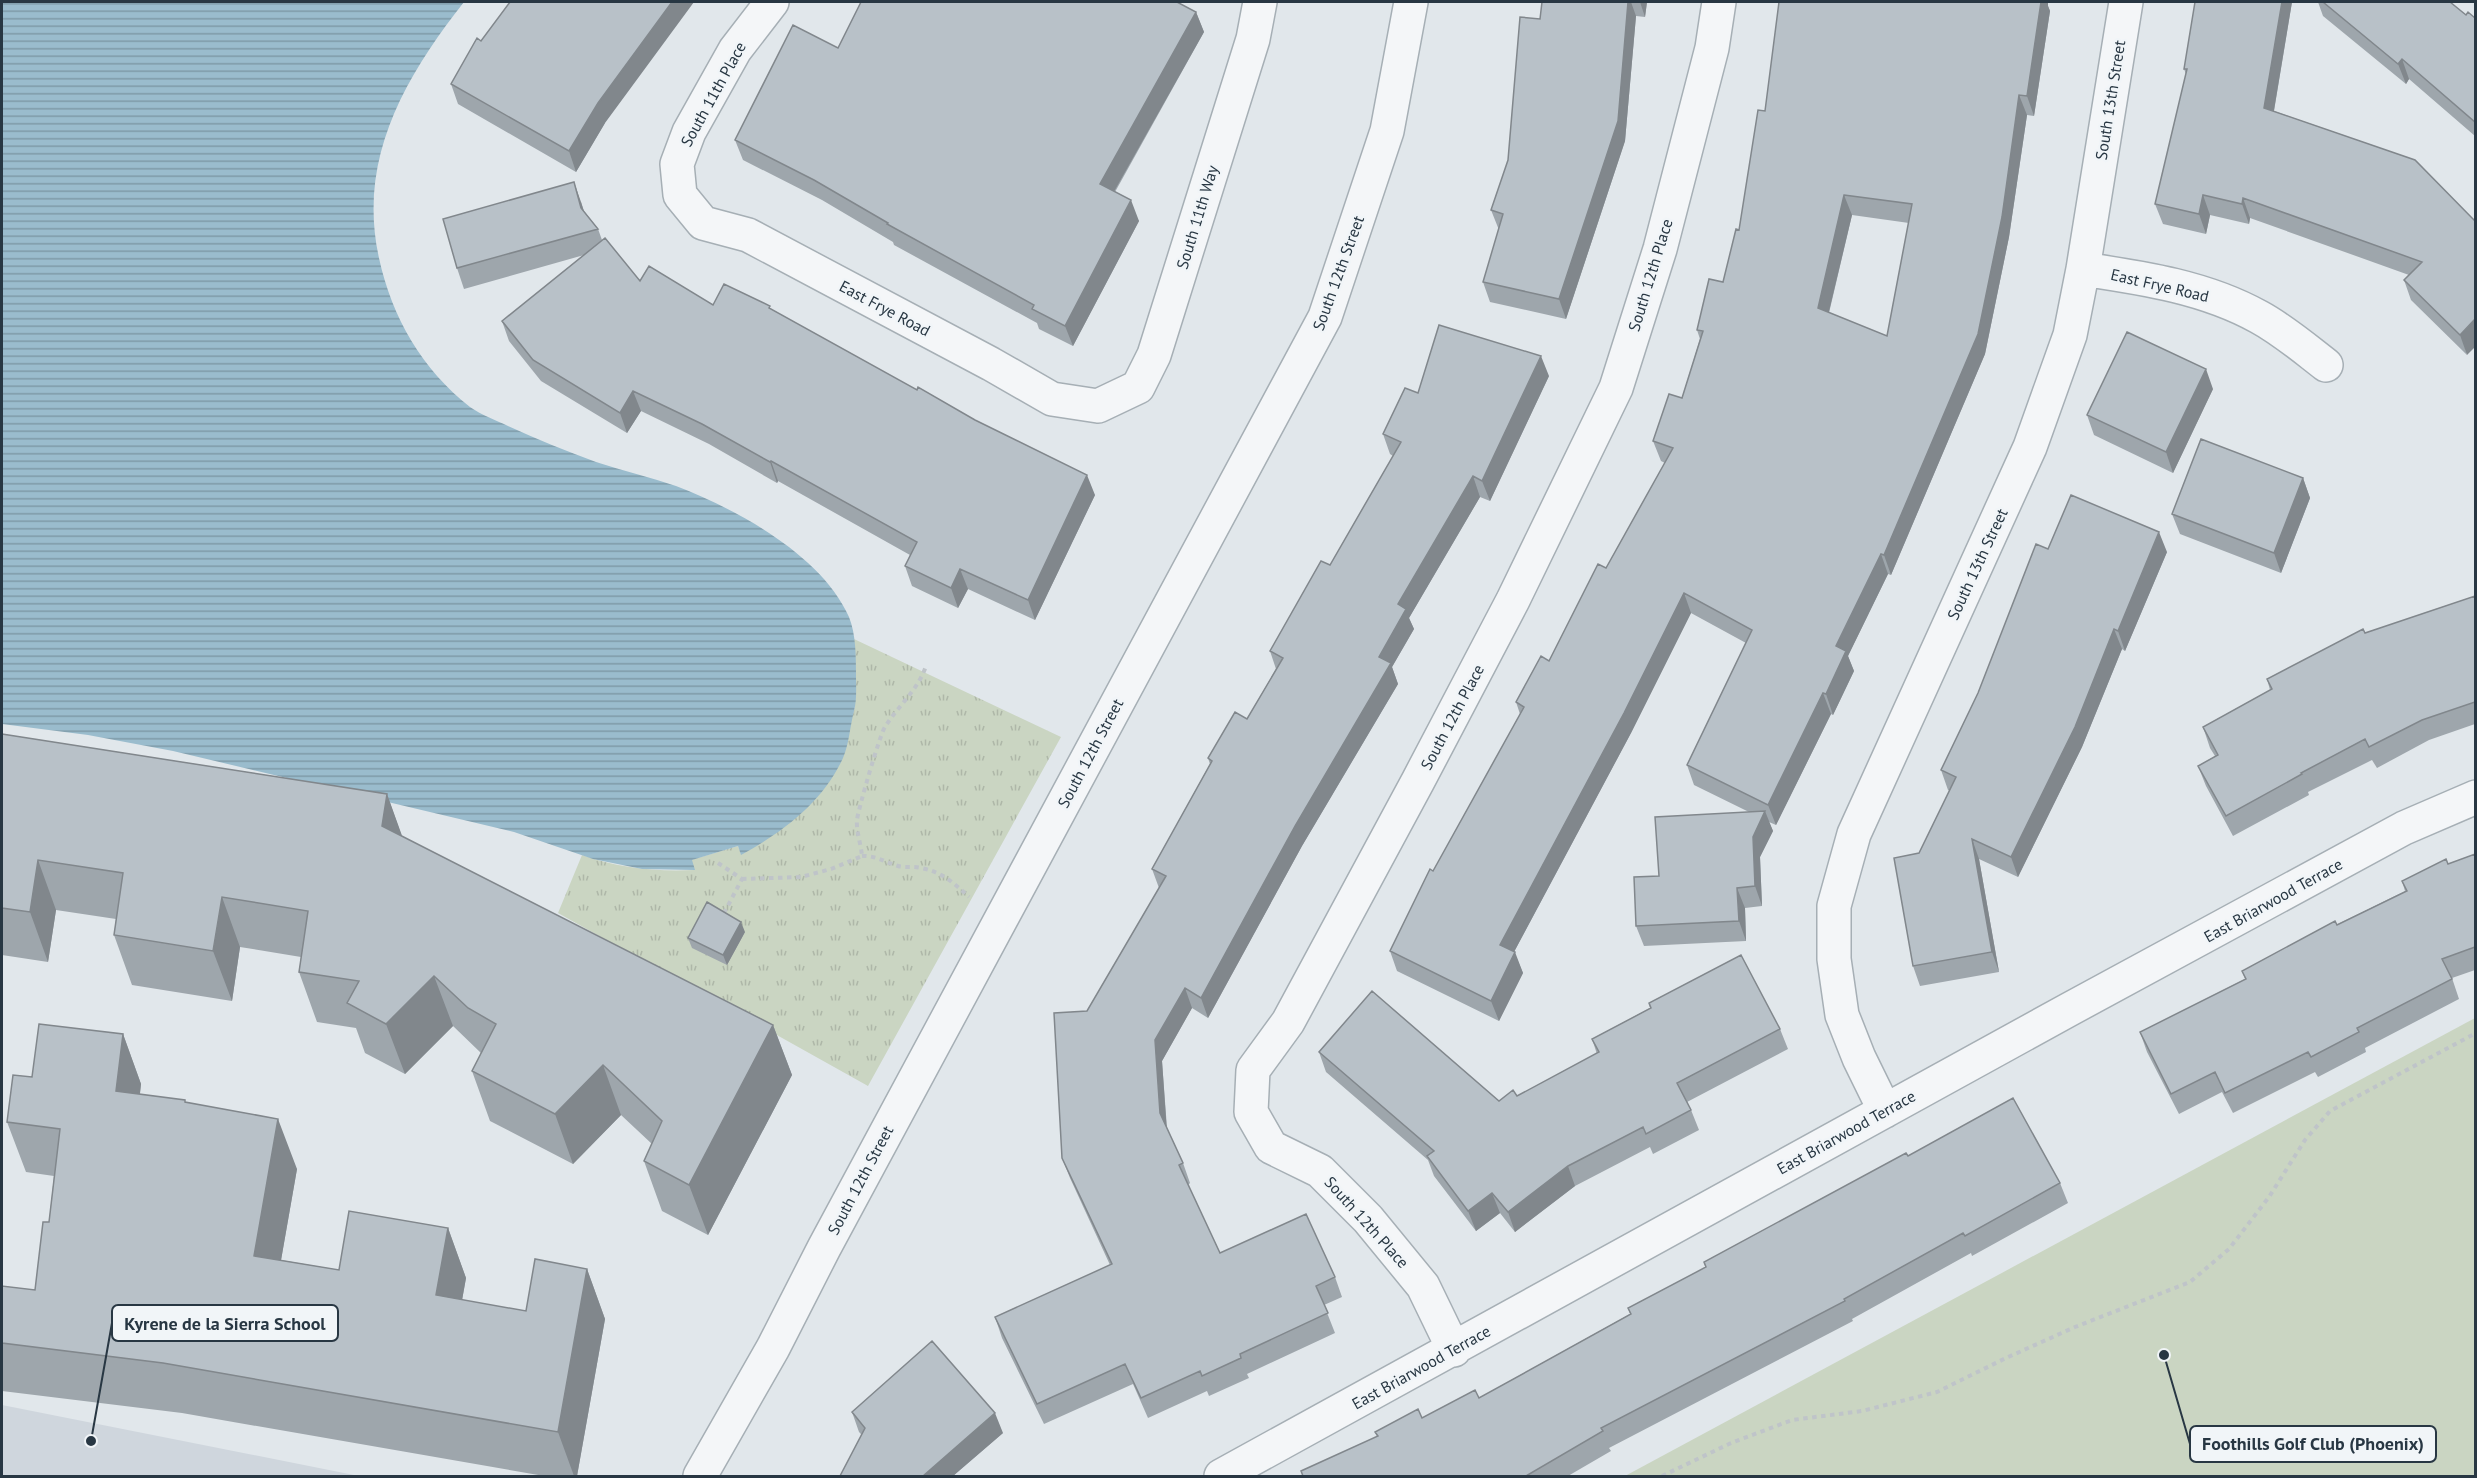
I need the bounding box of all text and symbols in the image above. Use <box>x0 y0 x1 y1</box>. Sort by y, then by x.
street label: South 11th Place <box>676 38 750 150</box>
street label: South 13th Street <box>2091 38 2129 161</box>
street label: South 11th Way <box>1172 162 1222 271</box>
street label: South 12th Street <box>1308 212 1368 333</box>
street label: South 12th Place <box>1623 216 1677 334</box>
street label: East Frye Road <box>2109 264 2211 306</box>
street label: East Frye Road <box>836 276 934 340</box>
street label: South 13th Street <box>1942 504 2012 623</box>
street label: South 12th Place <box>1416 661 1488 773</box>
street label: South 12th Street <box>1053 694 1127 811</box>
street label: East Briarwood Terrace <box>2200 854 2346 946</box>
street label: East Briarwood Terrace <box>1773 1086 1919 1178</box>
street label: South 12th Street <box>823 1121 897 1238</box>
street label: South 12th Place <box>1321 1172 1413 1272</box>
callout: Kyrene de la Sierra School <box>112 1305 338 1341</box>
text: Kyrene de la Sierra School <box>124 1312 326 1335</box>
street label: East Briarwood Terrace <box>1348 1321 1494 1413</box>
callout: Foothills Golf Club (Phoenix) <box>2190 1426 2436 1462</box>
text: Foothills Golf Club (Phoenix) <box>2202 1432 2424 1455</box>

